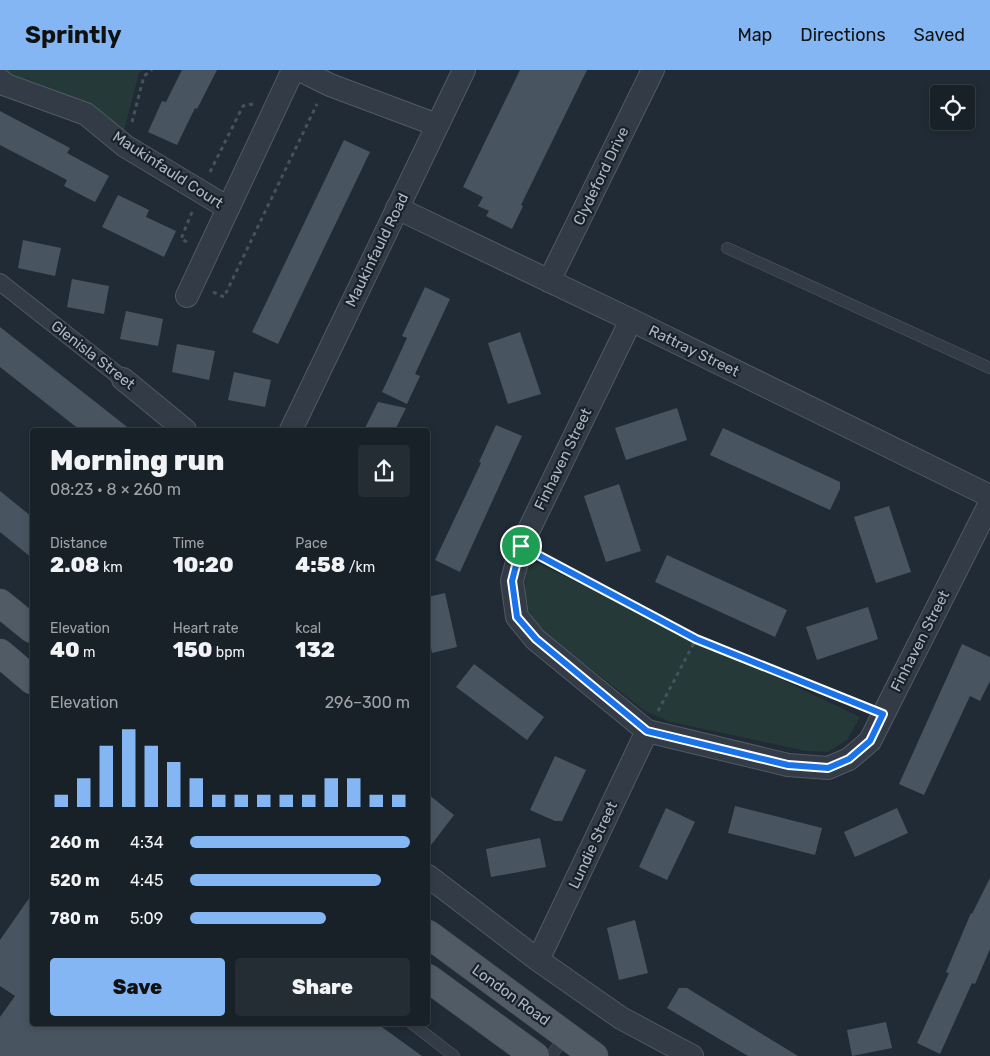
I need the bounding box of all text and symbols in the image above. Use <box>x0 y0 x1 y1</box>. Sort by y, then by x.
text: Sprintly <box>25 21 122 49</box>
text: Map <box>737 24 772 46</box>
text: Directions <box>800 24 886 46</box>
text: Saved <box>914 24 965 46</box>
map controls <box>930 85 975 130</box>
button: locate <box>930 85 975 130</box>
street label: Clydeford Drive <box>569 124 633 228</box>
street label: Maukinfauld Court <box>109 128 227 212</box>
street label: Maukinfauld Road <box>342 190 412 310</box>
street label: Glenisla Street <box>47 317 139 393</box>
street label: Rattray Street <box>646 321 742 381</box>
street label: Finhaven Street <box>531 405 596 513</box>
text: Morning run <box>50 444 224 477</box>
button: share <box>358 445 410 497</box>
text: 08:23 · 8 × 260 m <box>50 480 181 499</box>
pin <box>500 525 542 567</box>
icon: arrive <box>507 532 535 560</box>
text: Distance <box>50 535 107 552</box>
text: Time <box>173 535 204 552</box>
text: Pace <box>295 535 327 552</box>
text: 2.08 <box>50 552 100 577</box>
text: 10:20 <box>173 552 234 577</box>
text: 4:58 <box>295 552 345 577</box>
text: km <box>100 559 123 576</box>
text: /km <box>345 559 375 576</box>
street label: Finhaven Street <box>887 587 953 695</box>
text: Elevation <box>50 620 110 637</box>
text: Heart rate <box>173 620 239 637</box>
text: kcal <box>295 620 321 637</box>
text: 40 <box>50 637 80 662</box>
text: 150 <box>173 637 212 662</box>
text: 132 <box>295 637 335 662</box>
text: m <box>80 644 95 661</box>
text: bpm <box>212 644 245 661</box>
text: Elevation <box>50 693 119 712</box>
text: 296–300 m <box>325 693 410 712</box>
street label: Lundie Street <box>565 798 621 892</box>
text: 260 m <box>50 833 100 852</box>
text: 4:34 <box>130 833 164 852</box>
text: 520 m <box>50 871 100 890</box>
text: 4:45 <box>130 871 163 890</box>
text: 780 m <box>50 909 99 928</box>
text: 5:09 <box>130 909 163 928</box>
button: Save <box>50 958 225 1016</box>
button: Share <box>235 958 410 1016</box>
street label: London Road <box>469 961 553 1029</box>

